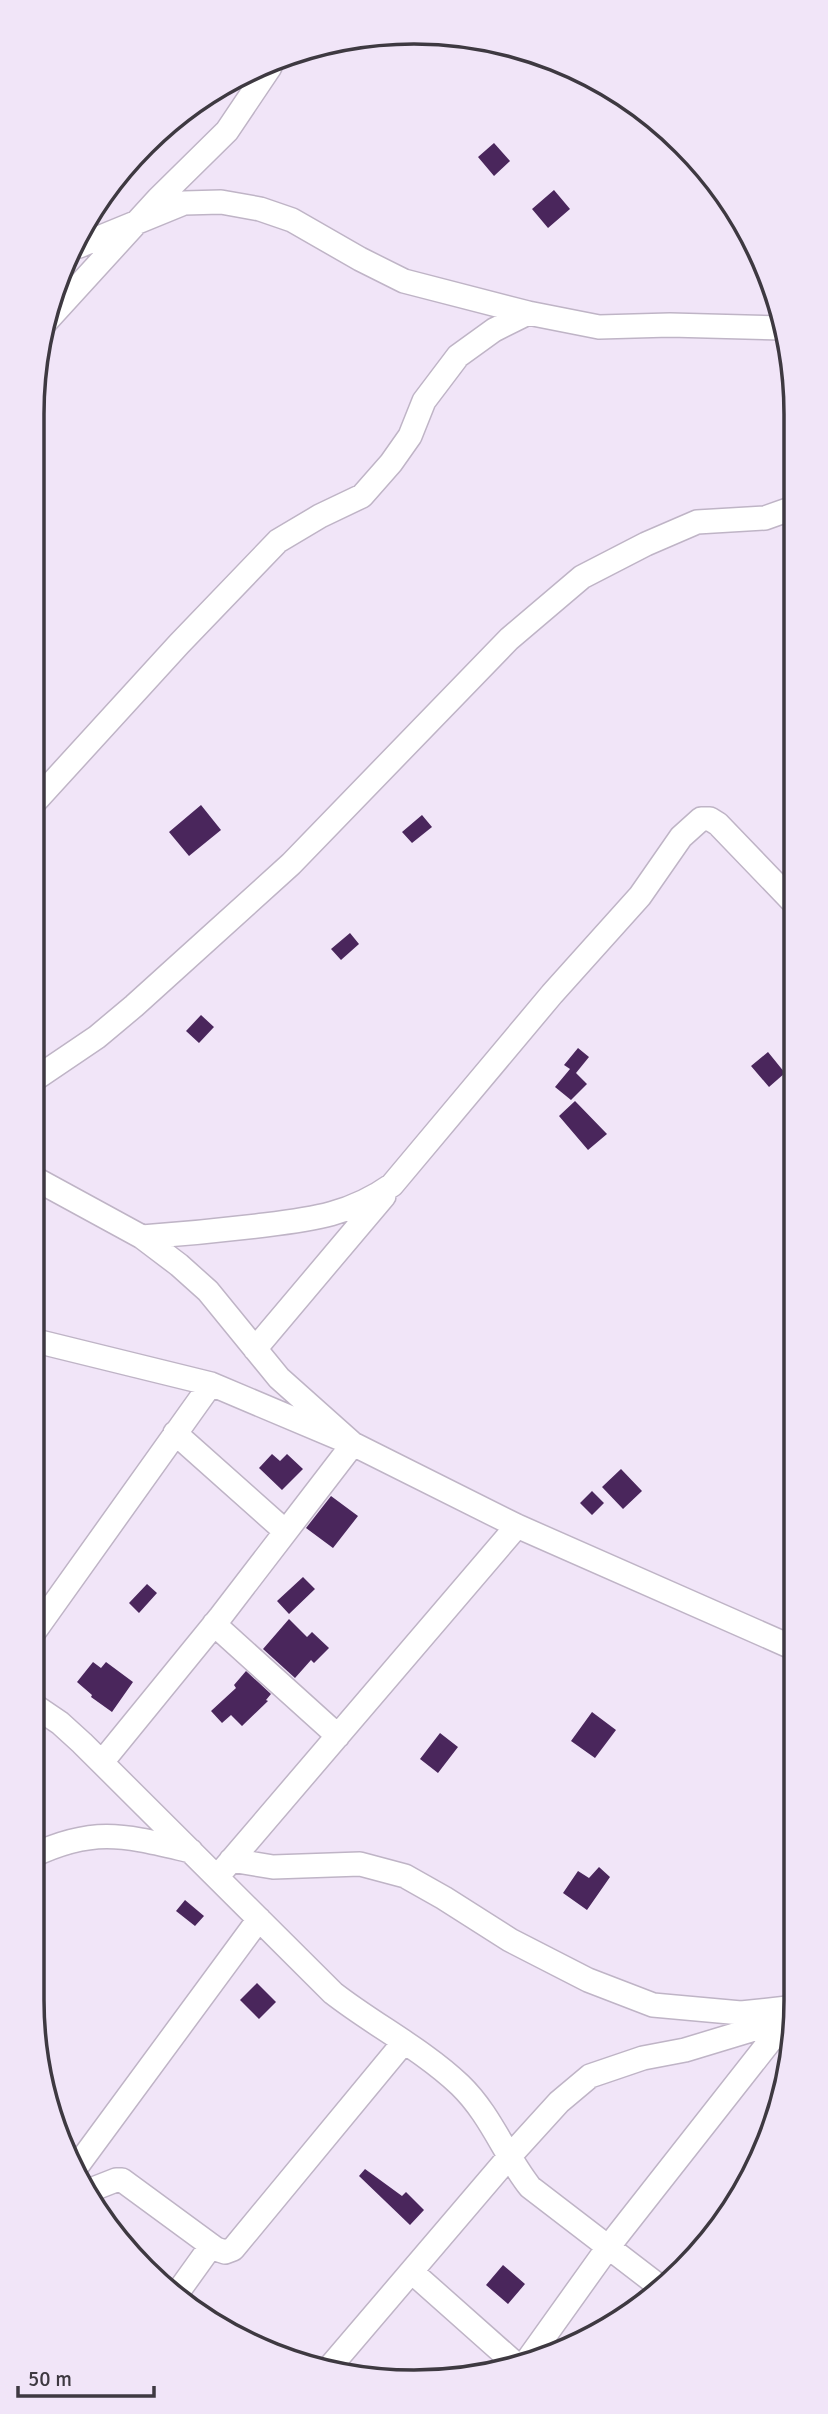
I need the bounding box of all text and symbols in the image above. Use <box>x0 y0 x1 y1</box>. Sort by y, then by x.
scale bar <box>18 2354 154 2398</box>
text: 50 m <box>28 2366 72 2392</box>

